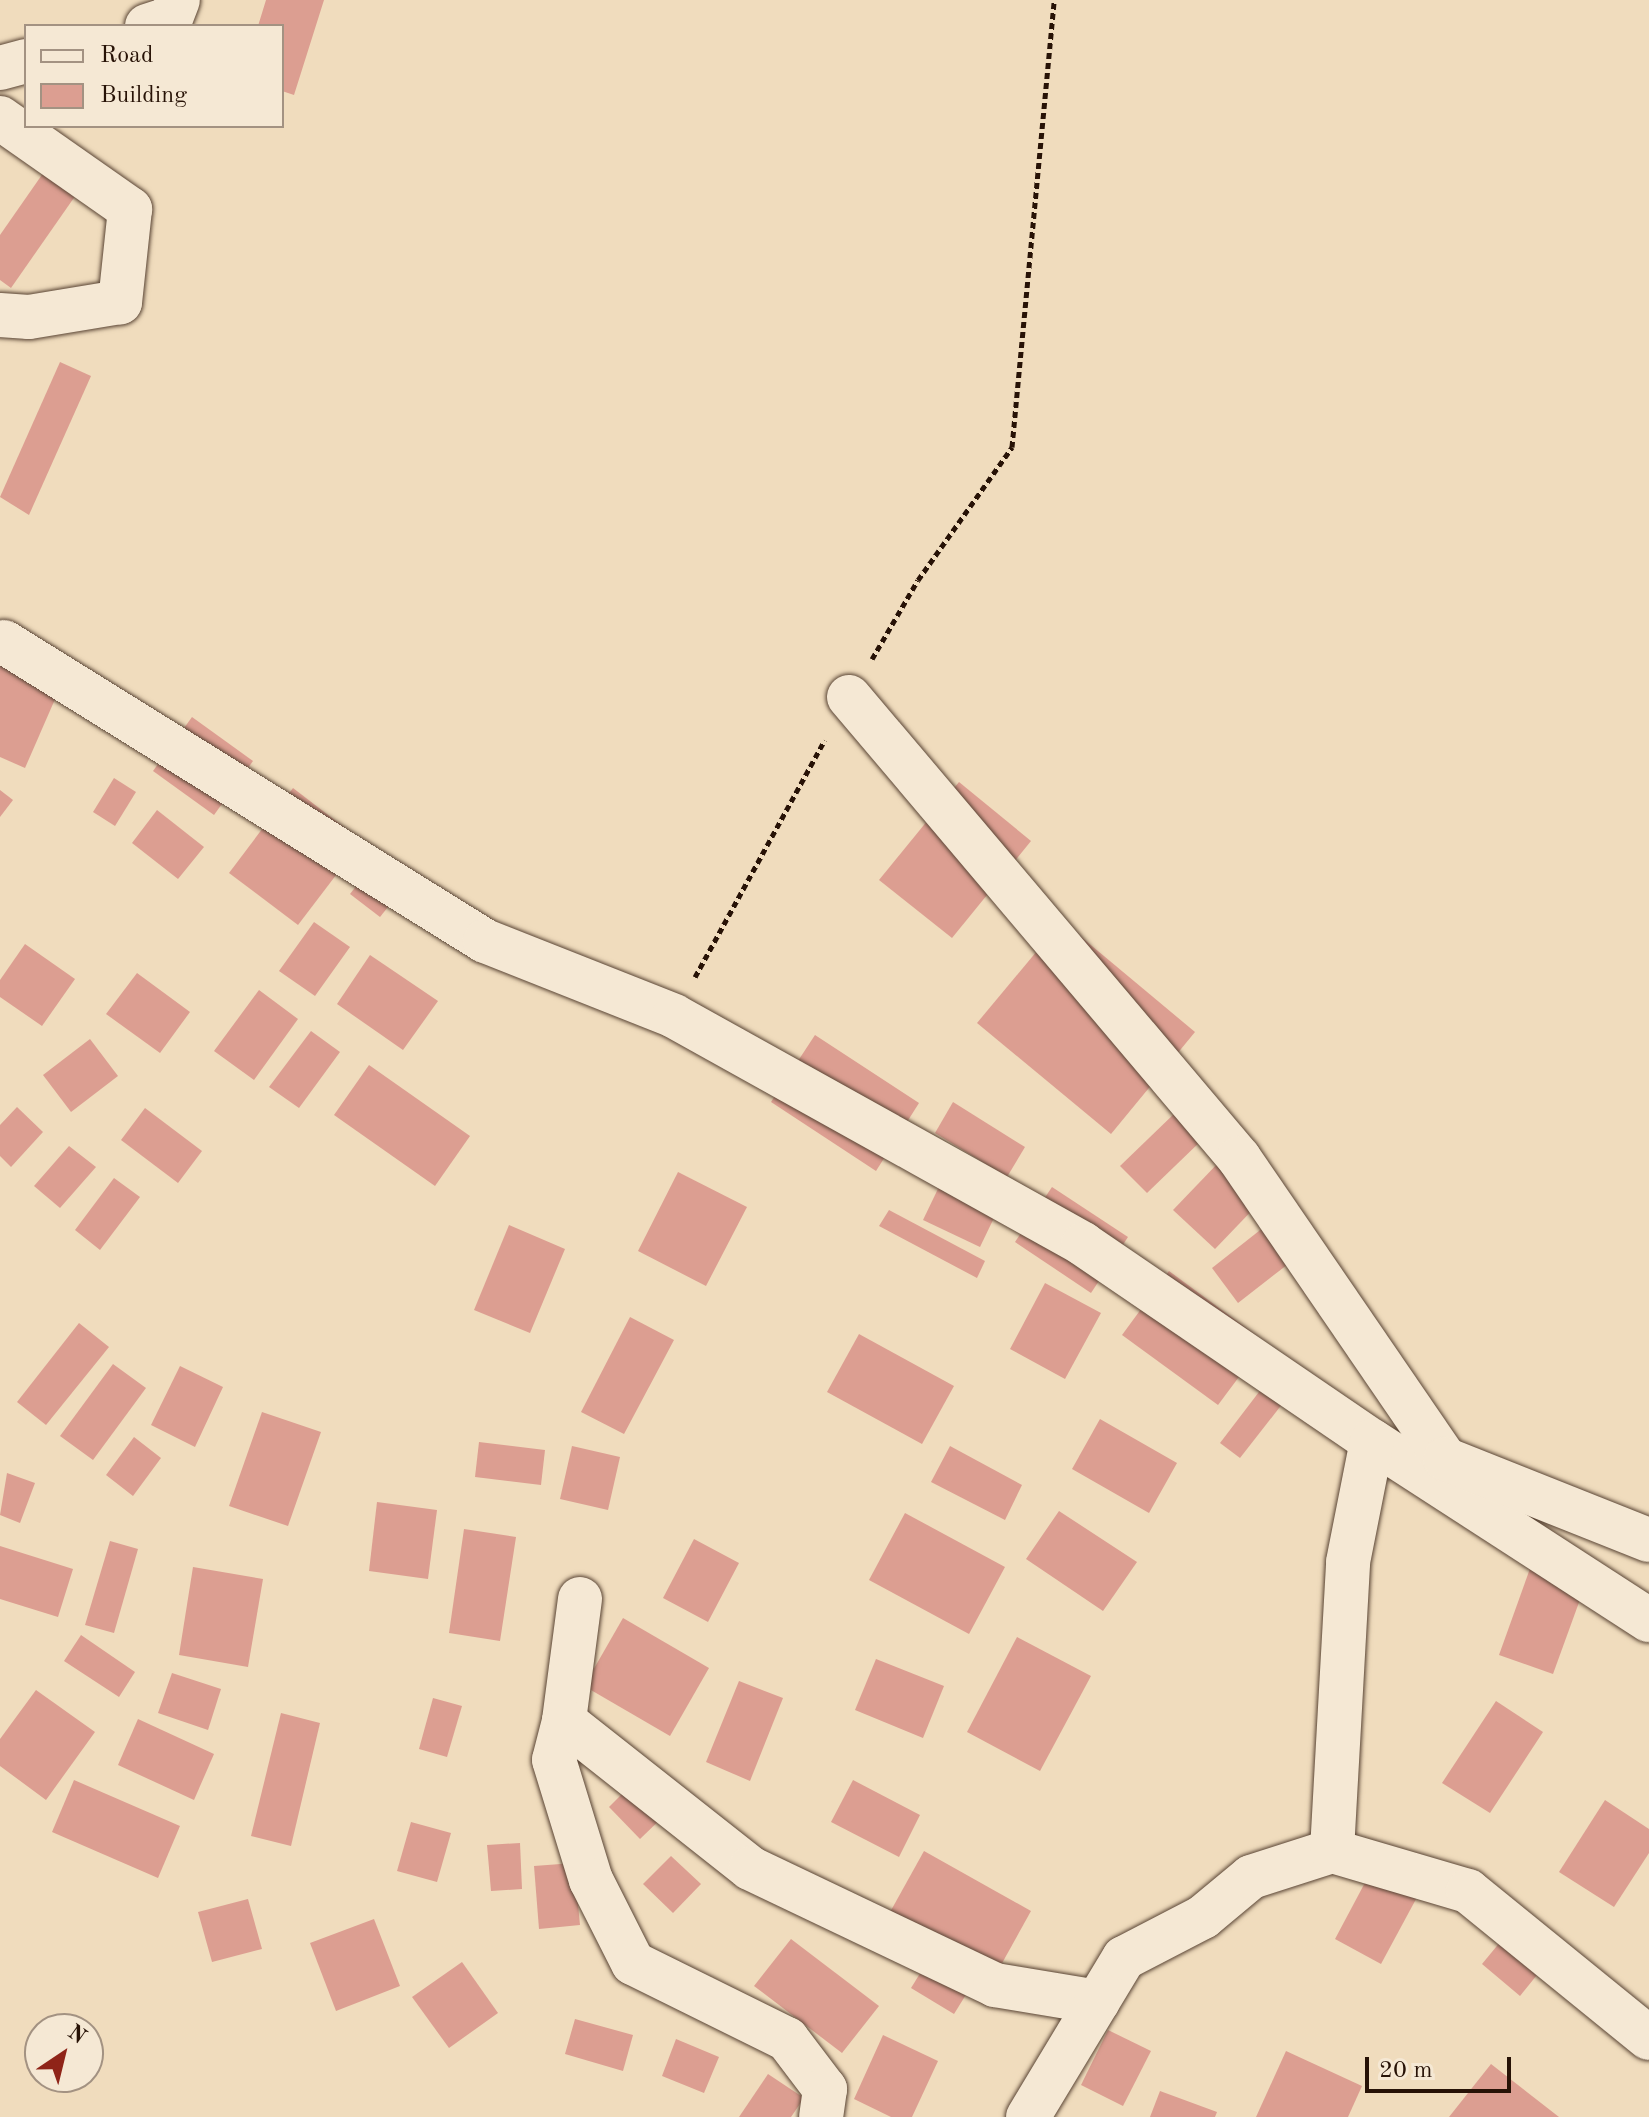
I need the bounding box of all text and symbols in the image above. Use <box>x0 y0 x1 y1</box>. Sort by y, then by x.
legend <box>24 24 284 128</box>
text: Road <box>100 44 153 68</box>
text: Building <box>100 84 187 108</box>
north arrow <box>24 2013 104 2093</box>
text: N <box>63 2021 90 2049</box>
scale bar <box>1369 2041 1515 2091</box>
text: 20 m <box>1379 2059 1433 2083</box>

